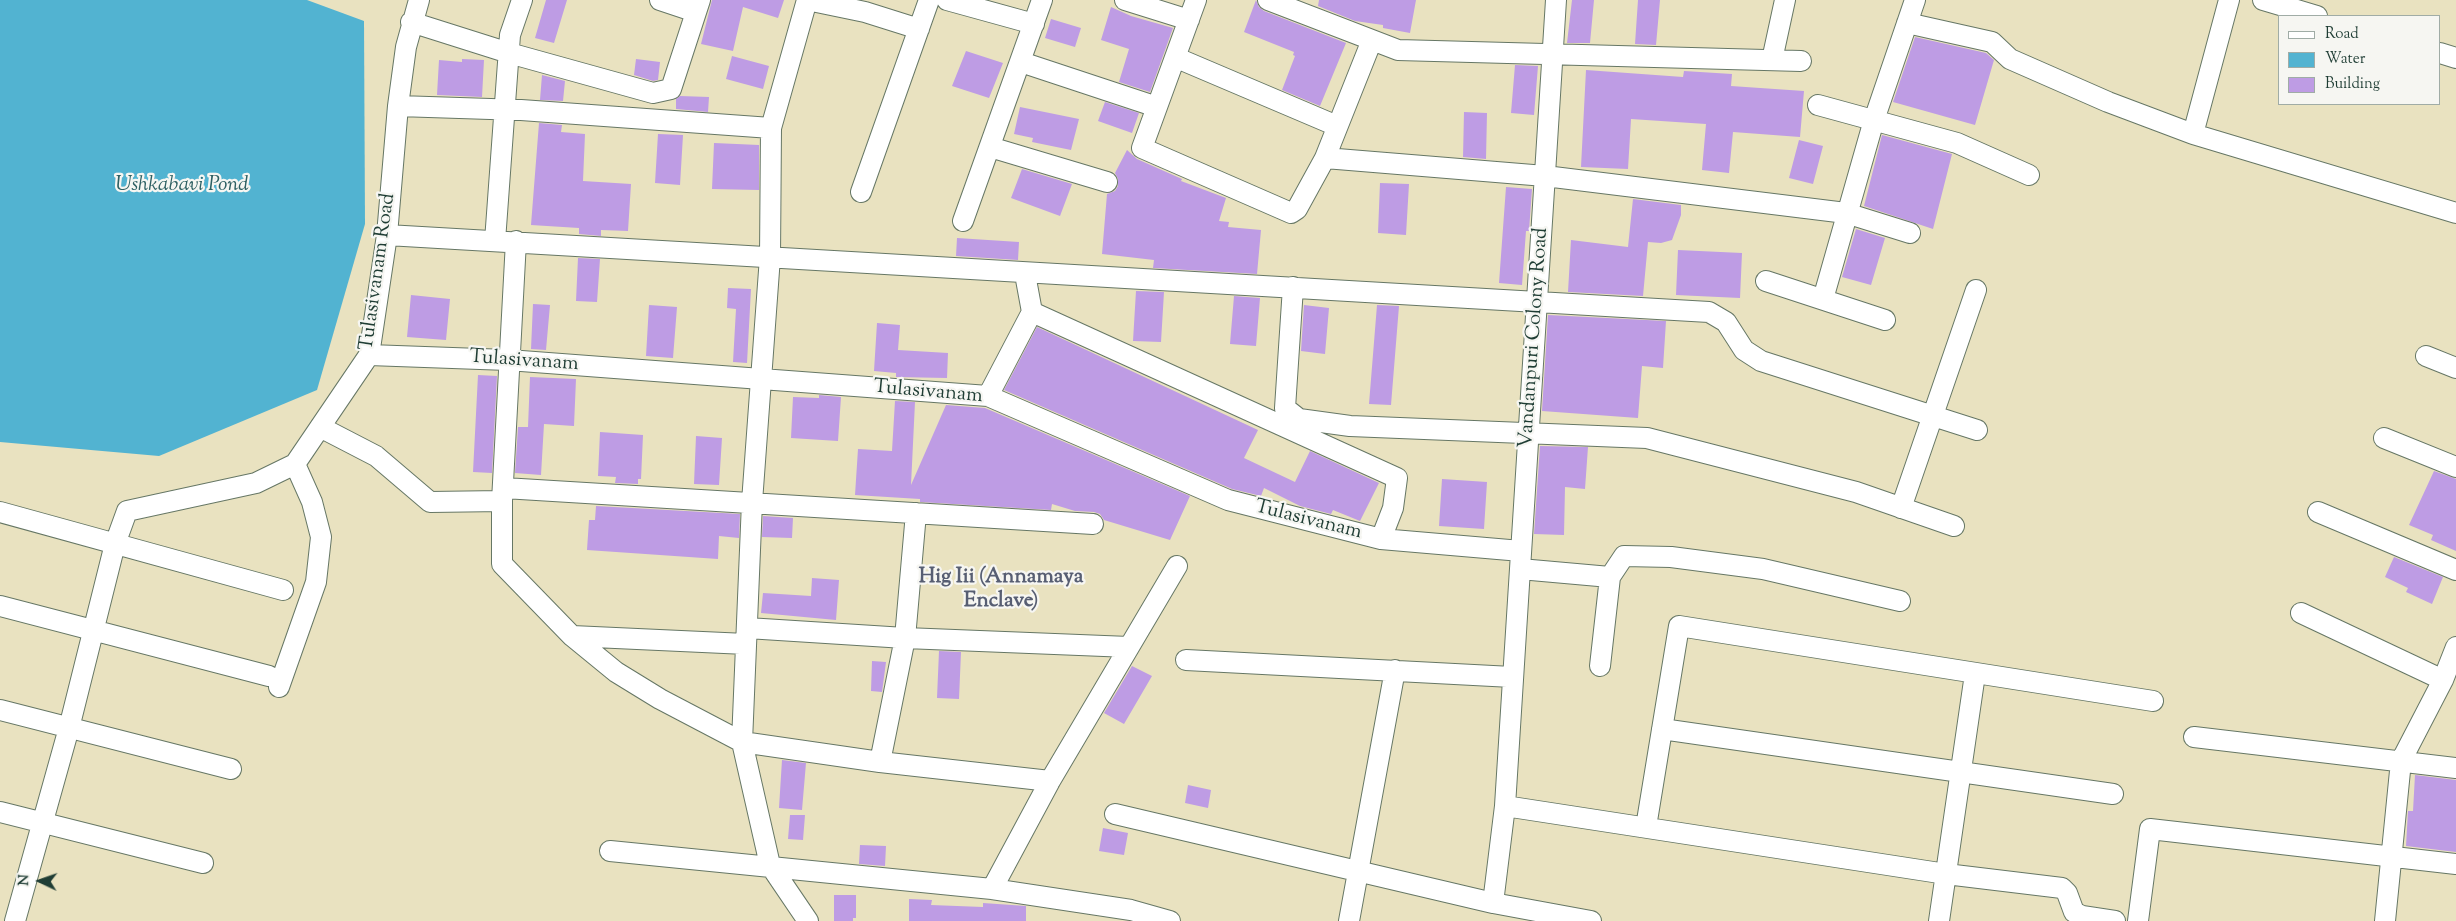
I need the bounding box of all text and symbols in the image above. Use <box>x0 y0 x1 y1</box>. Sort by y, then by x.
legend <box>2278 15 2441 105</box>
text: Road <box>2325 24 2359 45</box>
text: Water <box>2325 49 2365 70</box>
text: Building <box>2325 74 2380 95</box>
water label: Ushkabavi Pond <box>115 173 249 199</box>
street label: Tulasivanam Road <box>356 192 402 352</box>
street label: Vandanpuri Colony Road <box>1515 227 1555 449</box>
street label: Tulasivanam <box>469 346 579 378</box>
street label: Tulasivanam <box>873 376 983 410</box>
street label: Tulasivanam <box>1252 496 1364 546</box>
district label: Hig Iii (Annamaya Enclave) <box>919 565 1083 615</box>
north arrow <box>15 856 65 906</box>
text: N <box>15 874 35 886</box>

